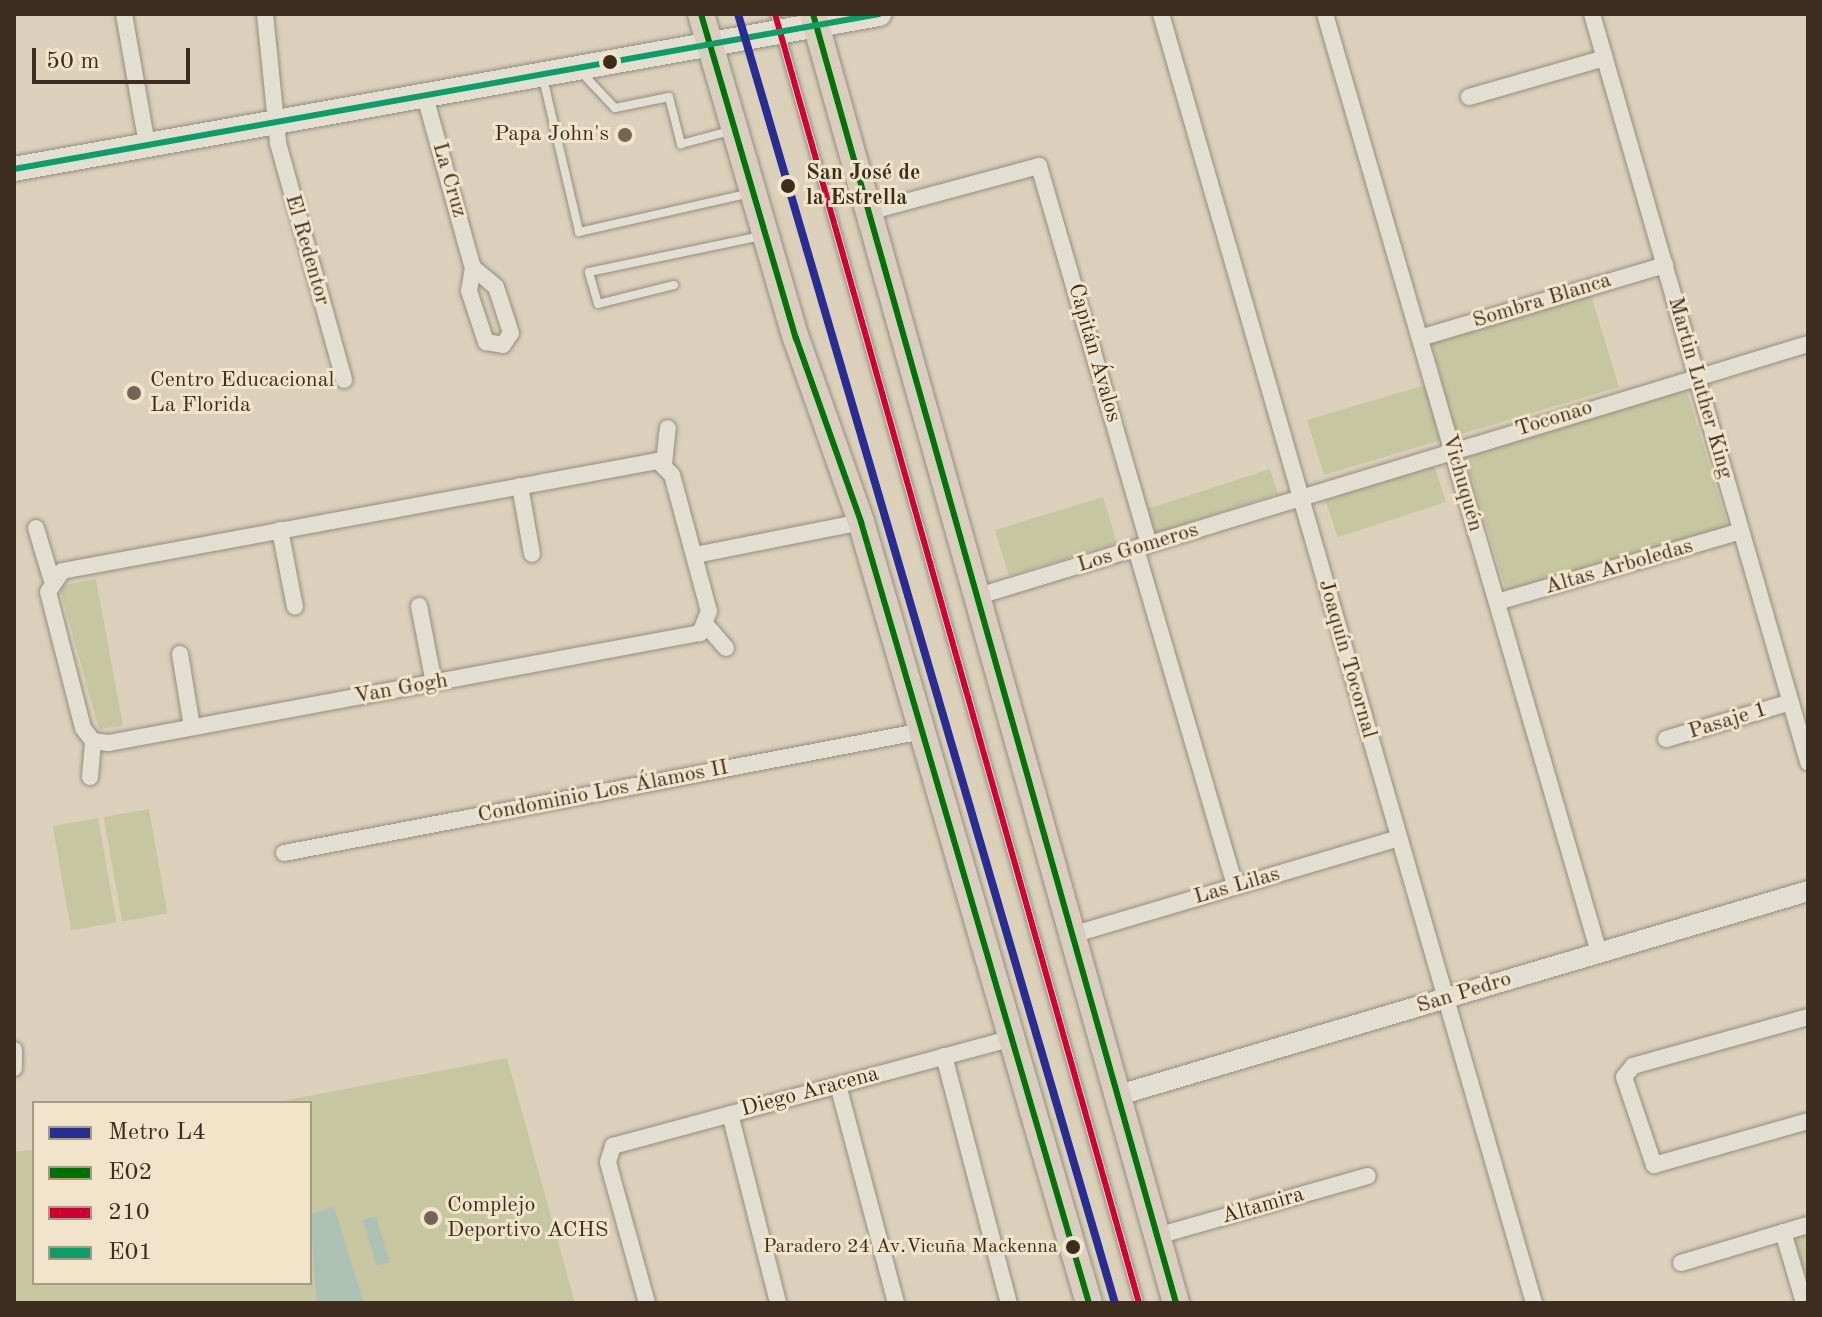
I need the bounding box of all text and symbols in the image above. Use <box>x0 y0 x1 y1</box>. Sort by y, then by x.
scale bar <box>36 32 194 82</box>
text: 50 m <box>46 50 100 74</box>
unlabelled marker <box>602 54 618 70</box>
place label: Papa John's <box>494 122 609 148</box>
marker: Papa John's <box>616 126 634 144</box>
street label: La Cruz <box>426 139 472 221</box>
place label: San José de la Estrella <box>806 160 920 212</box>
marker: San José de la Estrella <box>777 175 799 197</box>
street label: El Redentor <box>279 191 335 309</box>
street label: Sombra Blanca <box>1469 267 1615 335</box>
street label: Capitán Ávalos <box>1062 281 1126 425</box>
street label: Martin Luther King <box>1661 294 1739 482</box>
place label: Centro Educacional La Florida <box>150 367 335 418</box>
marker: Centro Educacional La Florida <box>125 384 143 402</box>
street label: Toconao <box>1512 395 1596 443</box>
street label: Vichuquén <box>1436 431 1488 535</box>
street label: Los Gomeros <box>1074 517 1202 579</box>
street label: Altas Arboledas <box>1542 533 1696 601</box>
street label: Joaquín Tocornal <box>1312 577 1382 741</box>
street label: Van Gogh <box>352 668 450 710</box>
street label: Pasaje 1 <box>1685 696 1771 746</box>
street label: Condominio Los Álamos II <box>476 755 730 829</box>
street label: Las Lilas <box>1191 861 1283 911</box>
street label: San Pedro <box>1413 966 1515 1020</box>
street label: Diego Aracena <box>738 1061 882 1123</box>
legend <box>32 1101 312 1285</box>
text: Metro L4 <box>108 1121 206 1145</box>
text: E02 <box>108 1161 152 1185</box>
street label: Altamira <box>1219 1182 1307 1230</box>
place label: Complejo Deportivo ACHS <box>447 1192 608 1244</box>
text: 210 <box>108 1201 150 1225</box>
marker: Complejo Deportivo ACHS <box>422 1209 440 1227</box>
place label: Paradero 24 Av.Vicuña Mackenna <box>763 1235 1058 1259</box>
marker: Paradero 24 Av.Vicuña Mackenna <box>1065 1239 1081 1255</box>
text: E01 <box>108 1241 152 1265</box>

